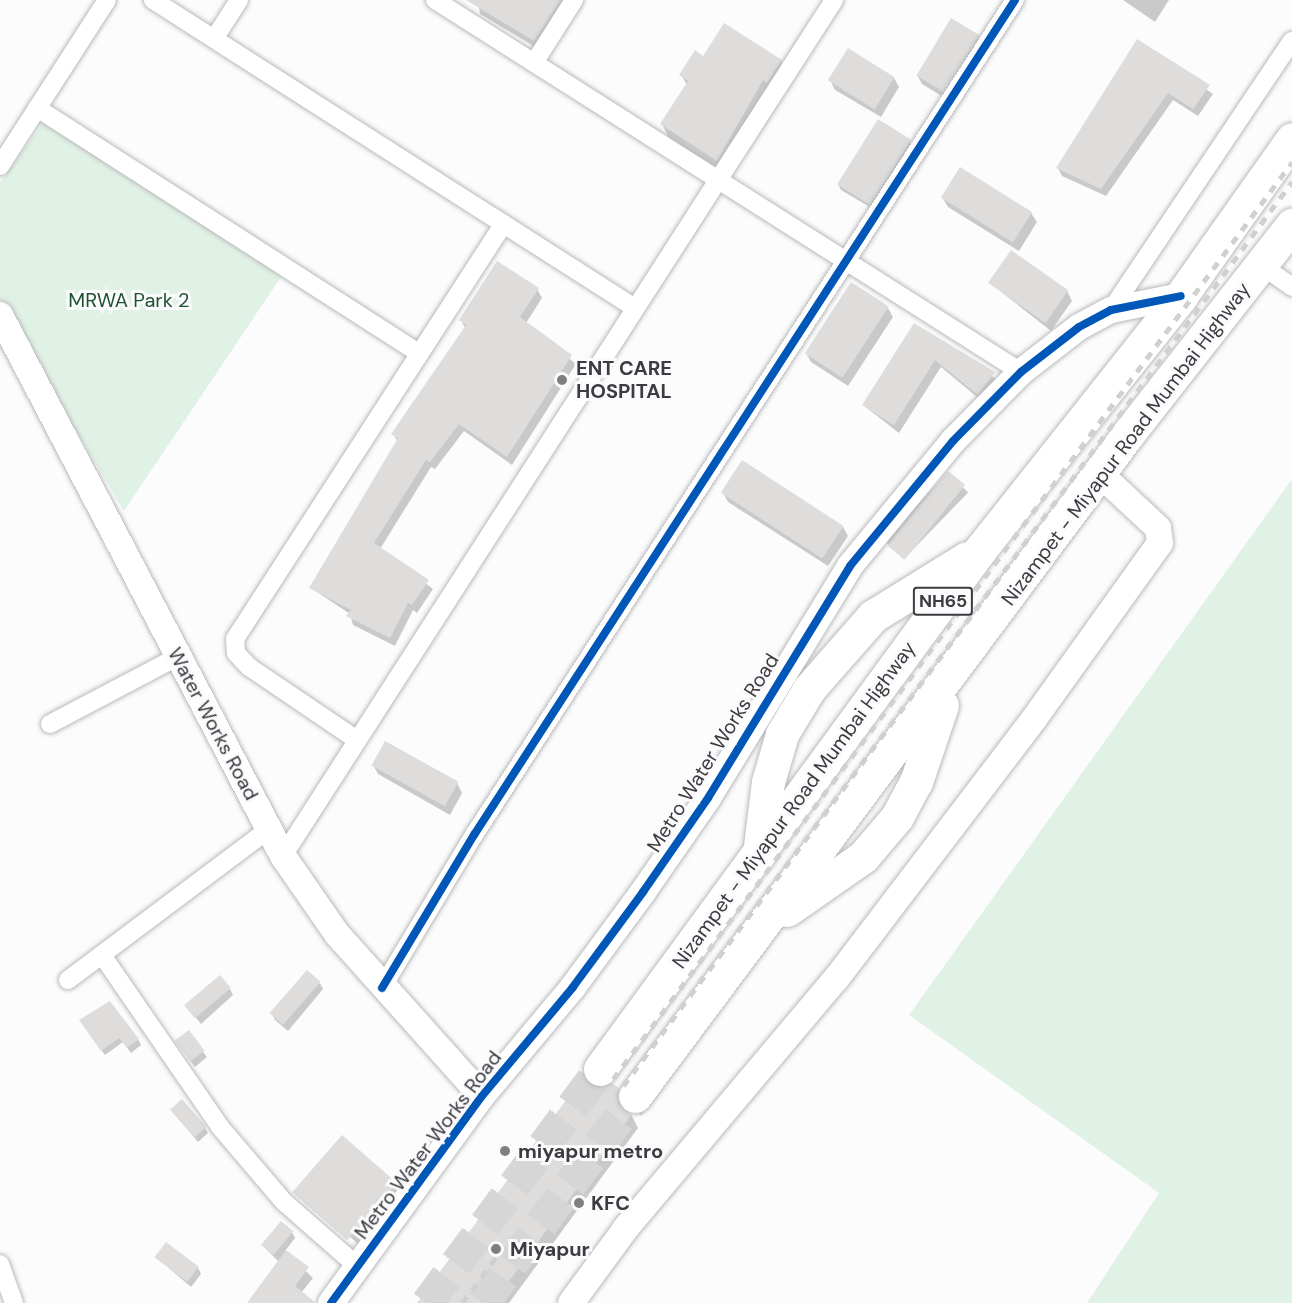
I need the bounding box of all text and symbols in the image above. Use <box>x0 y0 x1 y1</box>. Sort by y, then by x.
street label: Nizampet - Miyapur Road Mumbai Highway <box>997 278 1255 610</box>
park label: MRWA Park 2 <box>68 288 190 312</box>
place label: ENT CARE HOSPITAL <box>576 356 672 403</box>
marker: ENT CARE HOSPITAL <box>553 371 571 389</box>
road number: NH65 <box>912 586 974 616</box>
street label: Nizampet - Miyapur Road Mumbai Highway <box>667 637 921 973</box>
street label: Water Works Road <box>163 643 263 805</box>
street label: Metro Water Works Road <box>642 649 784 857</box>
street label: Metro Water Works Road <box>349 1046 507 1244</box>
place label: miyapur metro <box>518 1139 663 1163</box>
marker: miyapur metro <box>496 1142 514 1160</box>
place label: KFC <box>591 1191 630 1215</box>
marker: KFC <box>572 1196 586 1210</box>
place label: Miyapur <box>510 1237 590 1261</box>
marker: Miyapur <box>487 1240 505 1258</box>

